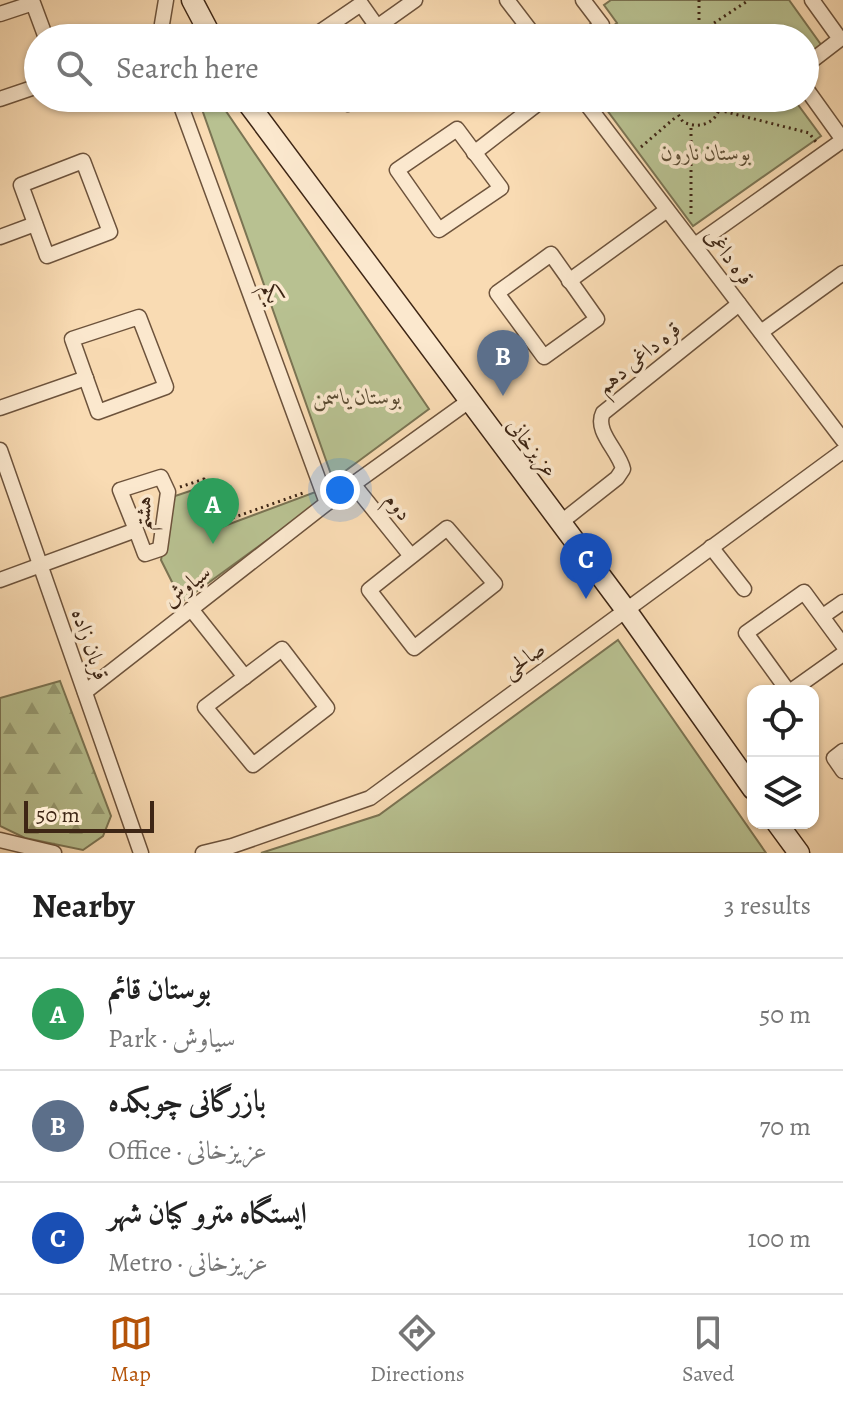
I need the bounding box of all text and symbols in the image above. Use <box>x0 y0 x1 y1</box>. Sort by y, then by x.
search box <box>24 24 819 112</box>
icon: search <box>52 46 96 90</box>
text: Search here <box>116 48 259 88</box>
park label: بوستان نارون <box>661 138 751 168</box>
street label: قره داغی <box>698 222 761 291</box>
street label: یکم <box>250 279 290 311</box>
street label: قره داغی دهم <box>590 315 690 405</box>
pin: B <box>477 330 529 396</box>
park label: بوستان یاسمن <box>312 382 402 412</box>
street label: عزیزخانی <box>500 411 565 484</box>
your location <box>320 470 360 510</box>
pin: A <box>187 478 239 544</box>
street label: دوم <box>374 486 419 530</box>
street label: هشتم <box>127 494 165 532</box>
pin: C <box>560 533 612 599</box>
street label: سیاوش <box>156 557 217 614</box>
street label: قربان زاده <box>64 605 116 684</box>
street label: صالحی <box>496 634 551 686</box>
map controls <box>747 685 819 829</box>
button: locate <box>747 685 819 757</box>
button: layers <box>747 757 819 829</box>
scale bar <box>24 797 154 833</box>
text: 50 m <box>36 800 80 830</box>
text: Nearby <box>32 882 135 929</box>
text: 3 results <box>724 888 811 923</box>
text: بوستان قائم <box>108 969 211 1009</box>
text: A <box>50 997 66 1032</box>
text: 50 m <box>759 997 811 1032</box>
text: Park · سیاوش <box>108 1021 236 1056</box>
text: بازرگانی چوبکده <box>108 1081 266 1121</box>
text: B <box>50 1109 66 1144</box>
text: 70 m <box>759 1109 811 1144</box>
text: Office · عزیزخانی <box>108 1133 267 1168</box>
text: ایستگاه مترو کیان شهر <box>108 1193 307 1233</box>
text: C <box>50 1221 66 1256</box>
text: 100 m <box>748 1221 811 1256</box>
text: Metro · عزیزخانی <box>108 1245 268 1280</box>
tab: Map <box>109 1311 153 1389</box>
tab: Directions <box>370 1311 465 1389</box>
tab: Saved <box>682 1311 734 1389</box>

